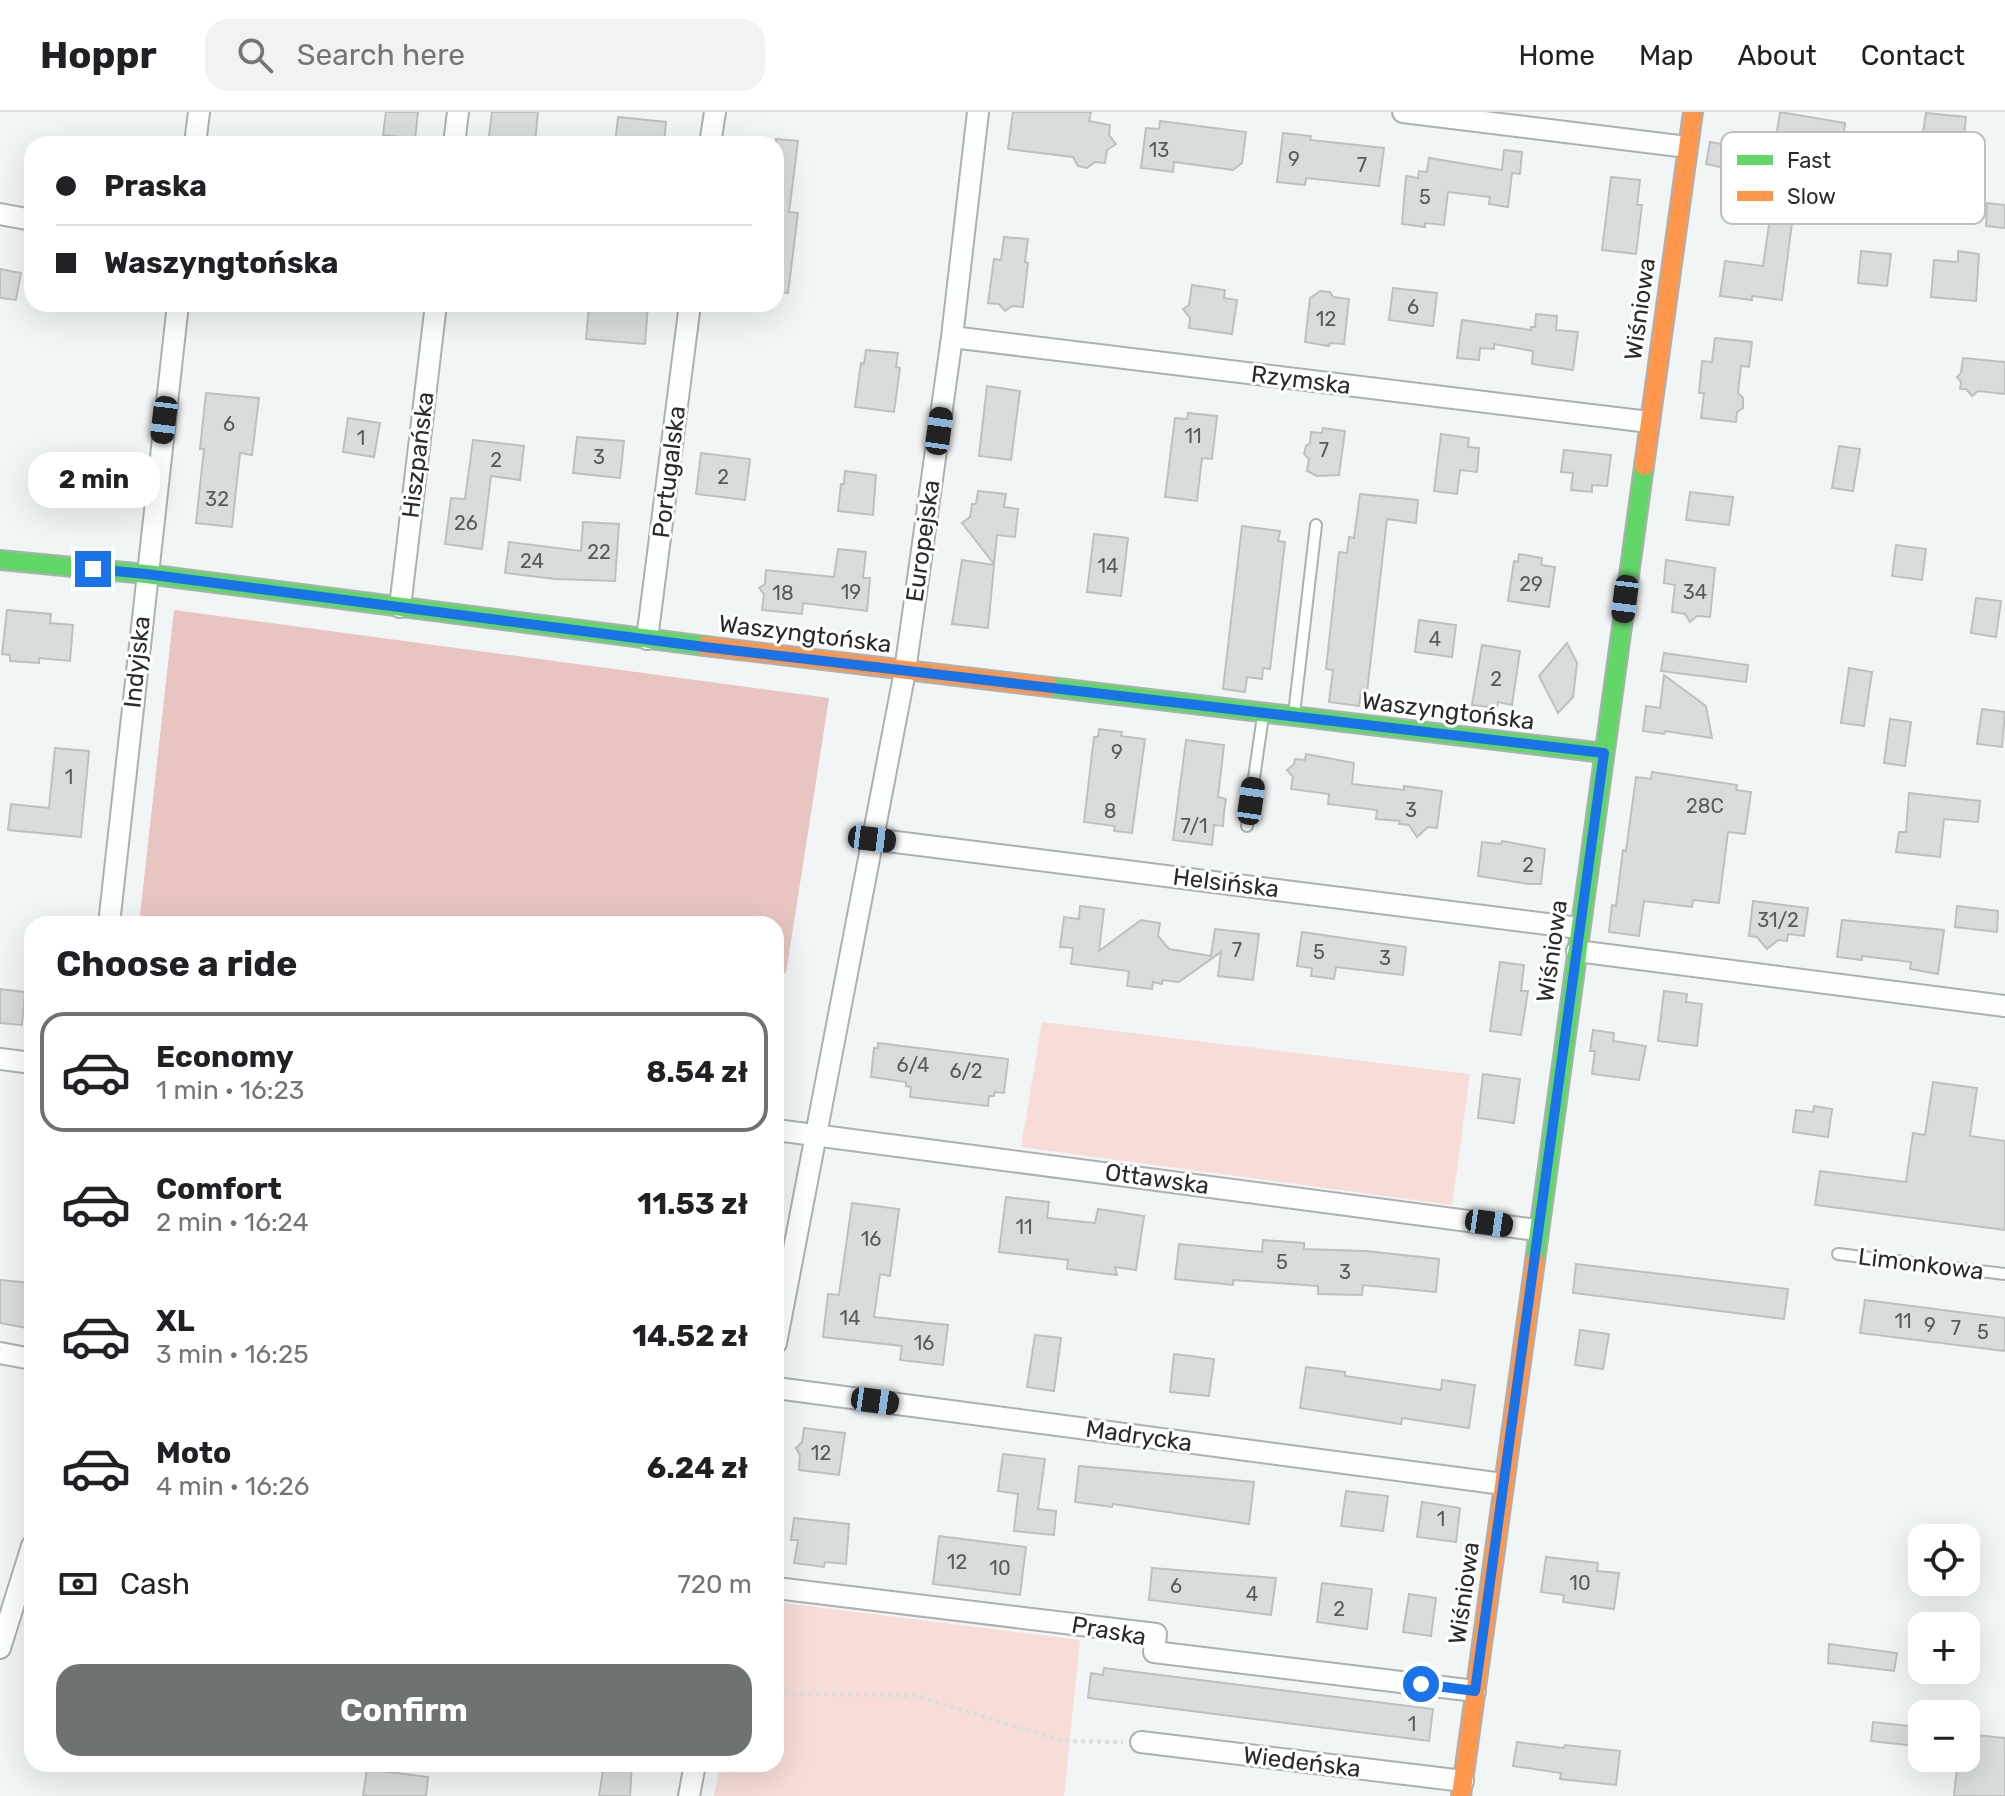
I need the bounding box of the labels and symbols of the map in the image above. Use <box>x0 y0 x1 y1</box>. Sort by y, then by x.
legend <box>1721 132 1985 224</box>
house number: 13 <box>1149 138 1169 162</box>
house number: 9 <box>1288 147 1300 171</box>
text: Fast <box>1787 147 1832 174</box>
house number: 7 <box>1357 153 1367 177</box>
text: Slow <box>1787 183 1836 210</box>
house number: 5 <box>1419 185 1431 209</box>
street label: Wiśniowa <box>1619 256 1661 362</box>
house number: 6 <box>1407 295 1419 319</box>
house number: 12 <box>1316 307 1336 331</box>
street label: Rzymska <box>1250 360 1352 400</box>
street label: Hiszpańska <box>396 390 440 520</box>
car <box>149 395 179 445</box>
street label: Portugalska <box>647 404 691 540</box>
car <box>924 406 954 456</box>
house number: 6 <box>223 412 235 436</box>
house number: 11 <box>1184 424 1202 448</box>
house number: 1 <box>357 426 365 450</box>
house number: 7 <box>1319 438 1329 462</box>
house number: 3 <box>593 445 605 469</box>
house number: 2 <box>490 448 502 472</box>
callout: 2 min <box>27 453 159 509</box>
house number: 2 <box>717 465 729 489</box>
street label: Europejska <box>901 478 945 604</box>
house number: 32 <box>205 487 229 511</box>
house number: 26 <box>454 511 478 535</box>
house number: 22 <box>587 540 611 564</box>
house number: 24 <box>520 549 544 573</box>
route end <box>75 551 111 587</box>
house number: 14 <box>1098 554 1118 578</box>
house number: 29 <box>1519 572 1543 596</box>
car <box>1610 574 1640 624</box>
house number: 19 <box>841 580 861 604</box>
house number: 34 <box>1683 580 1707 604</box>
house number: 18 <box>772 581 794 605</box>
street label: Waszyngtońska <box>717 610 893 658</box>
street label: Indyjska <box>118 615 156 709</box>
house number: 4 <box>1429 627 1441 651</box>
house number: 2 <box>1490 667 1502 691</box>
street label: Waszyngtońska <box>1360 687 1536 735</box>
house number: 9 <box>1111 740 1123 764</box>
house number: 1 <box>65 765 73 789</box>
car <box>1236 776 1266 826</box>
house number: 28C <box>1686 794 1724 818</box>
house number: 3 <box>1405 798 1417 822</box>
house number: 8 <box>1104 799 1116 823</box>
house number: 7/1 <box>1180 814 1208 838</box>
car <box>847 824 897 854</box>
house number: 2 <box>1522 853 1534 877</box>
street label: Helsińska <box>1171 863 1281 903</box>
street label: Wiśniowa <box>1531 898 1573 1004</box>
house number: 31/2 <box>1757 908 1799 932</box>
house number: 7 <box>1232 938 1242 962</box>
house number: 5 <box>1313 940 1325 964</box>
house number: 3 <box>1379 946 1391 970</box>
house number: 6/4 <box>897 1053 929 1077</box>
house number: 6/2 <box>949 1059 983 1083</box>
street label: Ottawska <box>1103 1158 1211 1200</box>
car <box>1464 1208 1514 1238</box>
house number: 11 <box>1015 1215 1033 1239</box>
house number: 16 <box>861 1227 881 1251</box>
street label: Limonkowa <box>1857 1242 1985 1286</box>
house number: 5 <box>1276 1250 1288 1274</box>
house number: 3 <box>1339 1260 1351 1284</box>
house number: 14 <box>840 1306 860 1330</box>
house number: 11 <box>1894 1309 1912 1333</box>
house number: 9 <box>1924 1313 1936 1337</box>
house number: 7 <box>1951 1316 1961 1340</box>
house number: 5 <box>1977 1320 1989 1344</box>
house number: 16 <box>914 1331 934 1355</box>
car <box>850 1386 900 1416</box>
street label: Madrycka <box>1084 1415 1194 1457</box>
house number: 12 <box>811 1441 831 1465</box>
house number: 1 <box>1437 1507 1445 1531</box>
street label: Wiśniowa <box>1443 1540 1485 1646</box>
house number: 12 <box>947 1550 967 1574</box>
house number: 10 <box>989 1556 1011 1580</box>
house number: 10 <box>1569 1571 1591 1595</box>
house number: 6 <box>1170 1574 1182 1598</box>
house number: 4 <box>1246 1582 1258 1606</box>
house number: 2 <box>1333 1597 1345 1621</box>
street label: Praska <box>1070 1611 1148 1651</box>
route start <box>1403 1666 1439 1702</box>
house number: 1 <box>1408 1712 1416 1736</box>
street label: Wiedeńska <box>1242 1741 1362 1783</box>

